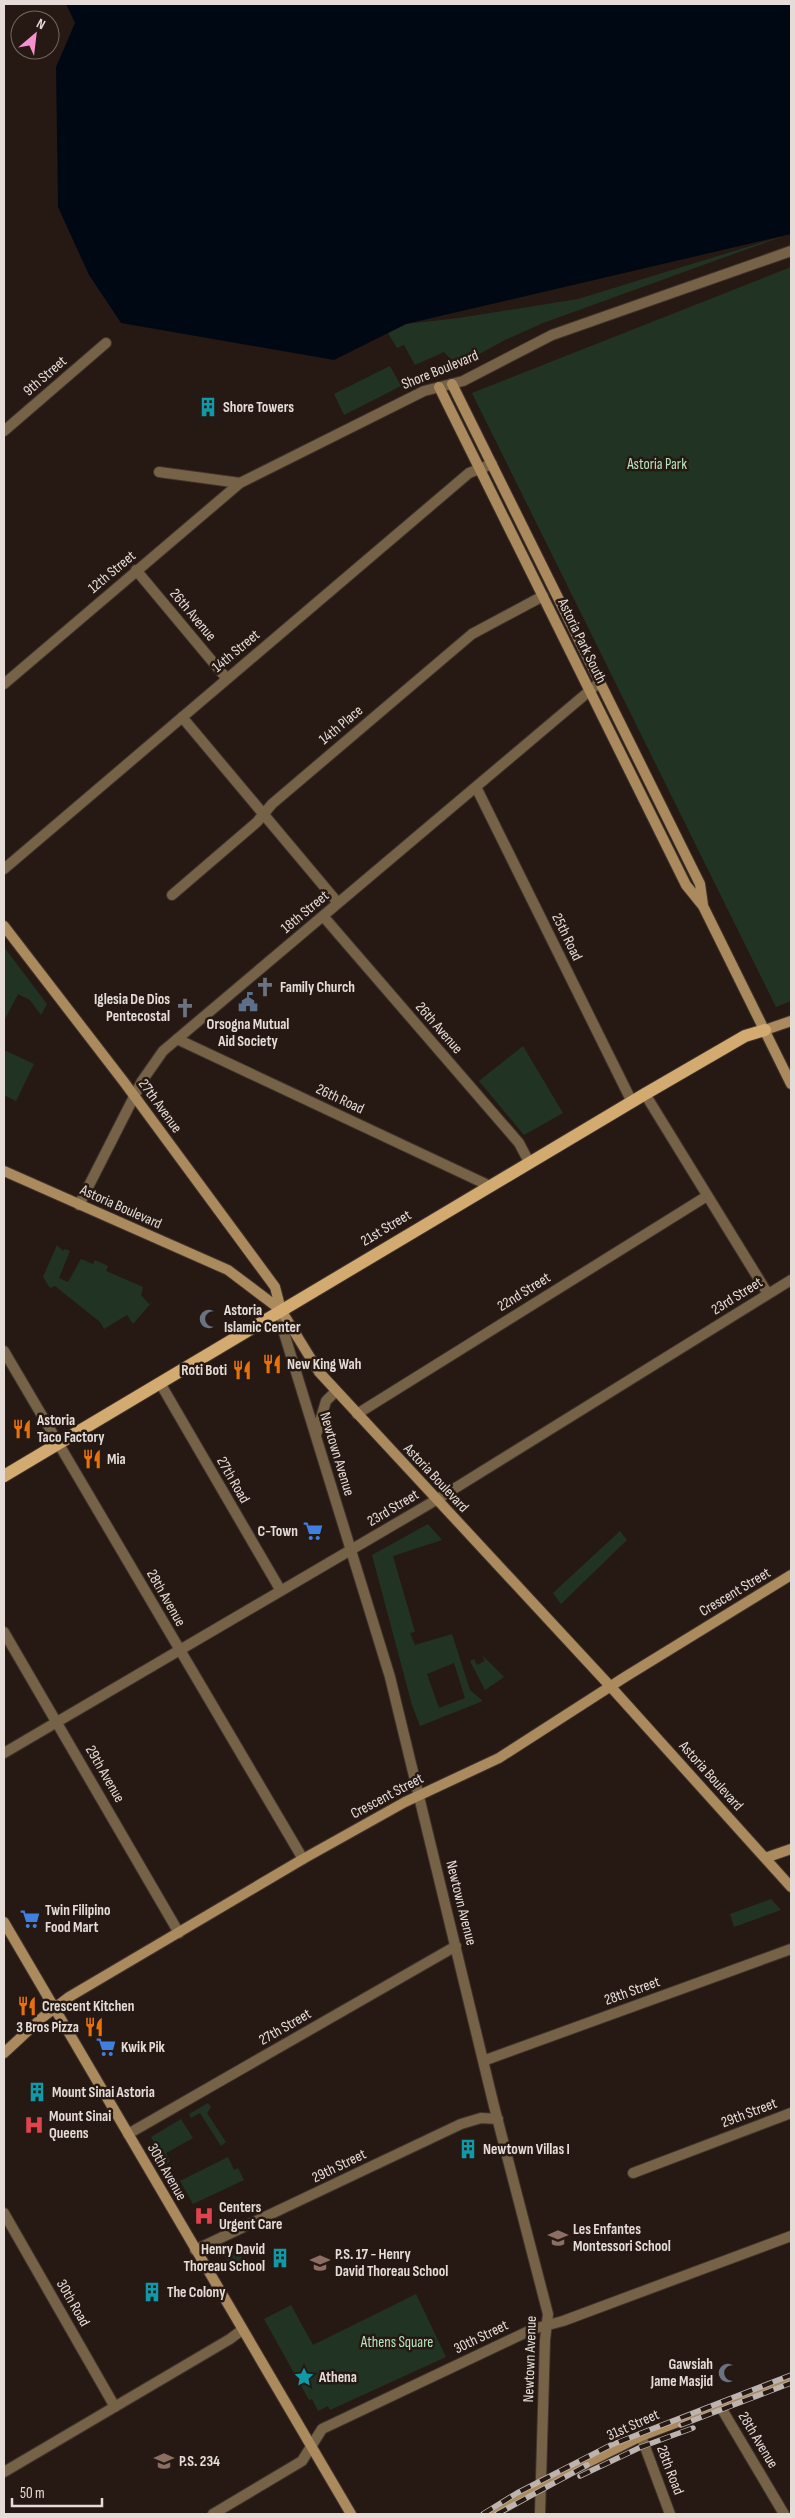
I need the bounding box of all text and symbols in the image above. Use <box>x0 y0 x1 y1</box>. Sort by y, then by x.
north arrow <box>10 10 60 60</box>
text: N <box>34 15 48 33</box>
street label: Shore Boulevard <box>399 346 481 394</box>
street label: 9th Street <box>19 352 71 400</box>
building icon: Shore Towers <box>197 396 219 418</box>
place label: Shore Towers <box>223 398 294 417</box>
park label: Astoria Park <box>626 455 687 474</box>
street label: 12th Street <box>84 546 140 597</box>
street label: 26th Avenue <box>166 585 220 645</box>
street label: Astoria Park South <box>553 595 611 687</box>
street label: 14th Street <box>208 625 264 676</box>
street label: 14th Place <box>315 701 367 749</box>
street label: 18th Street <box>277 886 333 938</box>
street label: 25th Road <box>547 910 587 964</box>
church icon: Family Church <box>254 976 276 998</box>
place label: Family Church <box>280 978 355 997</box>
place label: Iglesia De Dios Pentecostal <box>94 990 170 1026</box>
public building icon: Orsogna Mutual Aid Society <box>237 991 259 1013</box>
church icon: Iglesia De Dios Pentecostal <box>174 997 196 1019</box>
street label: 26th Avenue <box>411 998 467 1058</box>
place label: Orsogna Mutual Aid Society <box>207 1015 289 1051</box>
street label: 27th Avenue <box>134 1075 186 1137</box>
street label: 26th Road <box>313 1080 367 1118</box>
street label: Astoria Boulevard <box>76 1180 165 1233</box>
street label: 21st Street <box>357 1205 415 1250</box>
street label: 22nd Street <box>494 1268 554 1316</box>
street label: 23rd Street <box>708 1273 766 1319</box>
place label: Astoria Islamic Center <box>223 1301 301 1337</box>
mosque icon: Astoria Islamic Center <box>198 1308 220 1330</box>
restaurant icon: New King Wah <box>261 1353 283 1375</box>
place label: New King Wah <box>287 1355 361 1374</box>
restaurant icon: Roti Boti <box>231 1359 253 1381</box>
place label: Roti Boti <box>181 1361 227 1380</box>
street label: Newtown Avenue <box>315 1410 359 1498</box>
place label: Astoria Taco Factory <box>36 1411 105 1447</box>
restaurant icon: Astoria Taco Factory <box>11 1418 33 1440</box>
street label: Astoria Boulevard <box>399 1439 473 1516</box>
restaurant icon: Mia <box>81 1448 103 1470</box>
place label: Mia <box>107 1450 126 1469</box>
street label: 27th Road <box>212 1453 254 1507</box>
street label: 23rd Street <box>364 1485 423 1531</box>
supermarket icon: C-Town <box>302 1520 324 1542</box>
place label: C-Town <box>258 1522 298 1541</box>
street label: Crescent Street <box>696 1563 774 1621</box>
street label: 28th Avenue <box>142 1566 190 1630</box>
street label: Astoria Boulevard <box>674 1736 747 1815</box>
street label: 29th Avenue <box>81 1742 129 1806</box>
street label: Crescent Street <box>347 1769 427 1823</box>
street label: Newtown Avenue <box>441 1859 481 1947</box>
place label: Twin Filipino Food Mart <box>45 1901 111 1937</box>
supermarket icon: Twin Filipino Food Mart <box>19 1908 41 1930</box>
street label: 28th Street <box>602 1972 663 2010</box>
restaurant icon: Crescent Kitchen <box>16 1995 38 2017</box>
place label: Crescent Kitchen <box>42 1997 134 2016</box>
street label: 27th Street <box>255 2004 315 2050</box>
restaurant icon: 3 Bros Pizza <box>83 2016 105 2038</box>
place label: 3 Bros Pizza <box>16 2018 79 2037</box>
supermarket icon: Kwik Pik <box>95 2036 117 2058</box>
place label: Kwik Pik <box>121 2038 166 2057</box>
building icon: Mount Sinai Astoria <box>26 2081 48 2103</box>
place label: Mount Sinai Astoria <box>52 2083 155 2102</box>
street label: 29th Street <box>719 2094 780 2132</box>
place label: Mount Sinai Queens <box>49 2107 111 2143</box>
hospital icon: Mount Sinai Queens <box>23 2114 45 2136</box>
building icon: Newtown Villas I <box>457 2138 479 2160</box>
street label: 30th Avenue <box>143 2140 191 2204</box>
place label: Newtown Villas I <box>483 2140 570 2159</box>
street label: 29th Street <box>309 2145 370 2187</box>
place label: Centers Urgent Care <box>219 2198 282 2234</box>
hospital icon: Centers Urgent Care <box>193 2205 215 2227</box>
place label: Les Enfantes Montessori School <box>573 2220 671 2256</box>
school or university icon: Les Enfantes Montessori School <box>547 2227 569 2249</box>
place label: Henry David Thoreau School <box>184 2240 265 2276</box>
place label: P.S. 17 - Henry David Thoreau School <box>335 2245 448 2281</box>
building icon: Henry David Thoreau School <box>269 2247 291 2269</box>
school or university icon: P.S. 17 - Henry David Thoreau School <box>309 2252 331 2274</box>
street label: 30th Road <box>52 2276 94 2330</box>
building icon: The Colony <box>141 2281 163 2303</box>
place label: The Colony <box>167 2283 226 2302</box>
street label: Newtown Avenue <box>519 2315 541 2403</box>
street label: 30th Street <box>451 2316 512 2358</box>
park label: Athens Square <box>360 2333 433 2352</box>
place label: Gawsiah Jame Masjid <box>650 2355 713 2391</box>
mosque icon: Gawsiah Jame Masjid <box>717 2362 739 2384</box>
place icon: Athena <box>293 2366 315 2388</box>
place label: Athena <box>318 2368 357 2387</box>
street label: 31st Street <box>604 2405 663 2445</box>
street label: 28th Avenue <box>734 2408 782 2472</box>
street label: 28th Road <box>652 2443 688 2497</box>
school or university icon: P.S. 234 <box>153 2450 175 2472</box>
place label: P.S. 234 <box>179 2452 220 2471</box>
scale bar <box>12 2476 102 2508</box>
text: 50 m <box>20 2484 45 2503</box>

